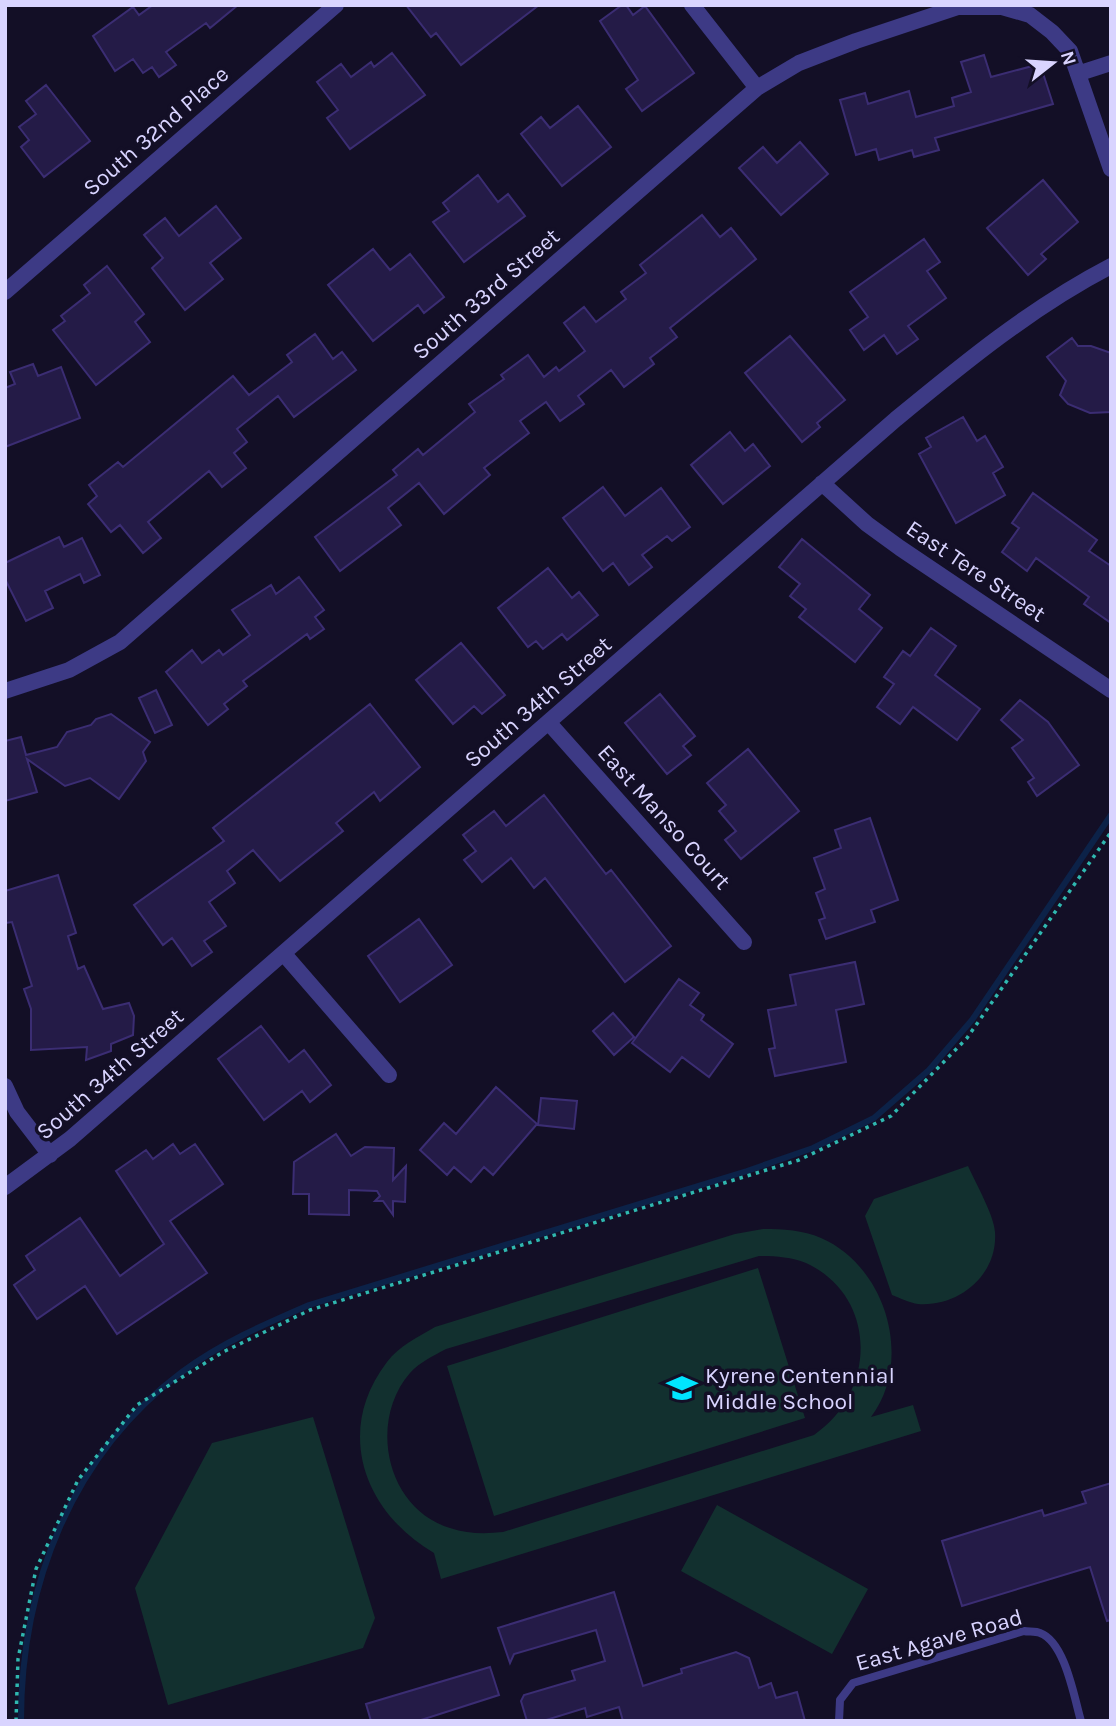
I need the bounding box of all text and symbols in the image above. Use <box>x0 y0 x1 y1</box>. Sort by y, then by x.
north arrow <box>1018 28 1088 98</box>
text: N <box>1056 49 1081 68</box>
street label: South 32nd Place <box>78 61 234 201</box>
street label: South 33rd Street <box>407 223 565 365</box>
street label: East Tere Street <box>901 514 1051 628</box>
street label: South 34th Street <box>459 631 617 773</box>
street label: East Manso Court <box>592 739 736 895</box>
street label: South 34th Street <box>31 1003 189 1145</box>
place label: Kyrene Centennial Middle School <box>705 1362 895 1415</box>
school or university icon: Kyrene Centennial Middle School <box>665 1371 699 1405</box>
street label: East Agave Road <box>852 1603 1026 1677</box>

